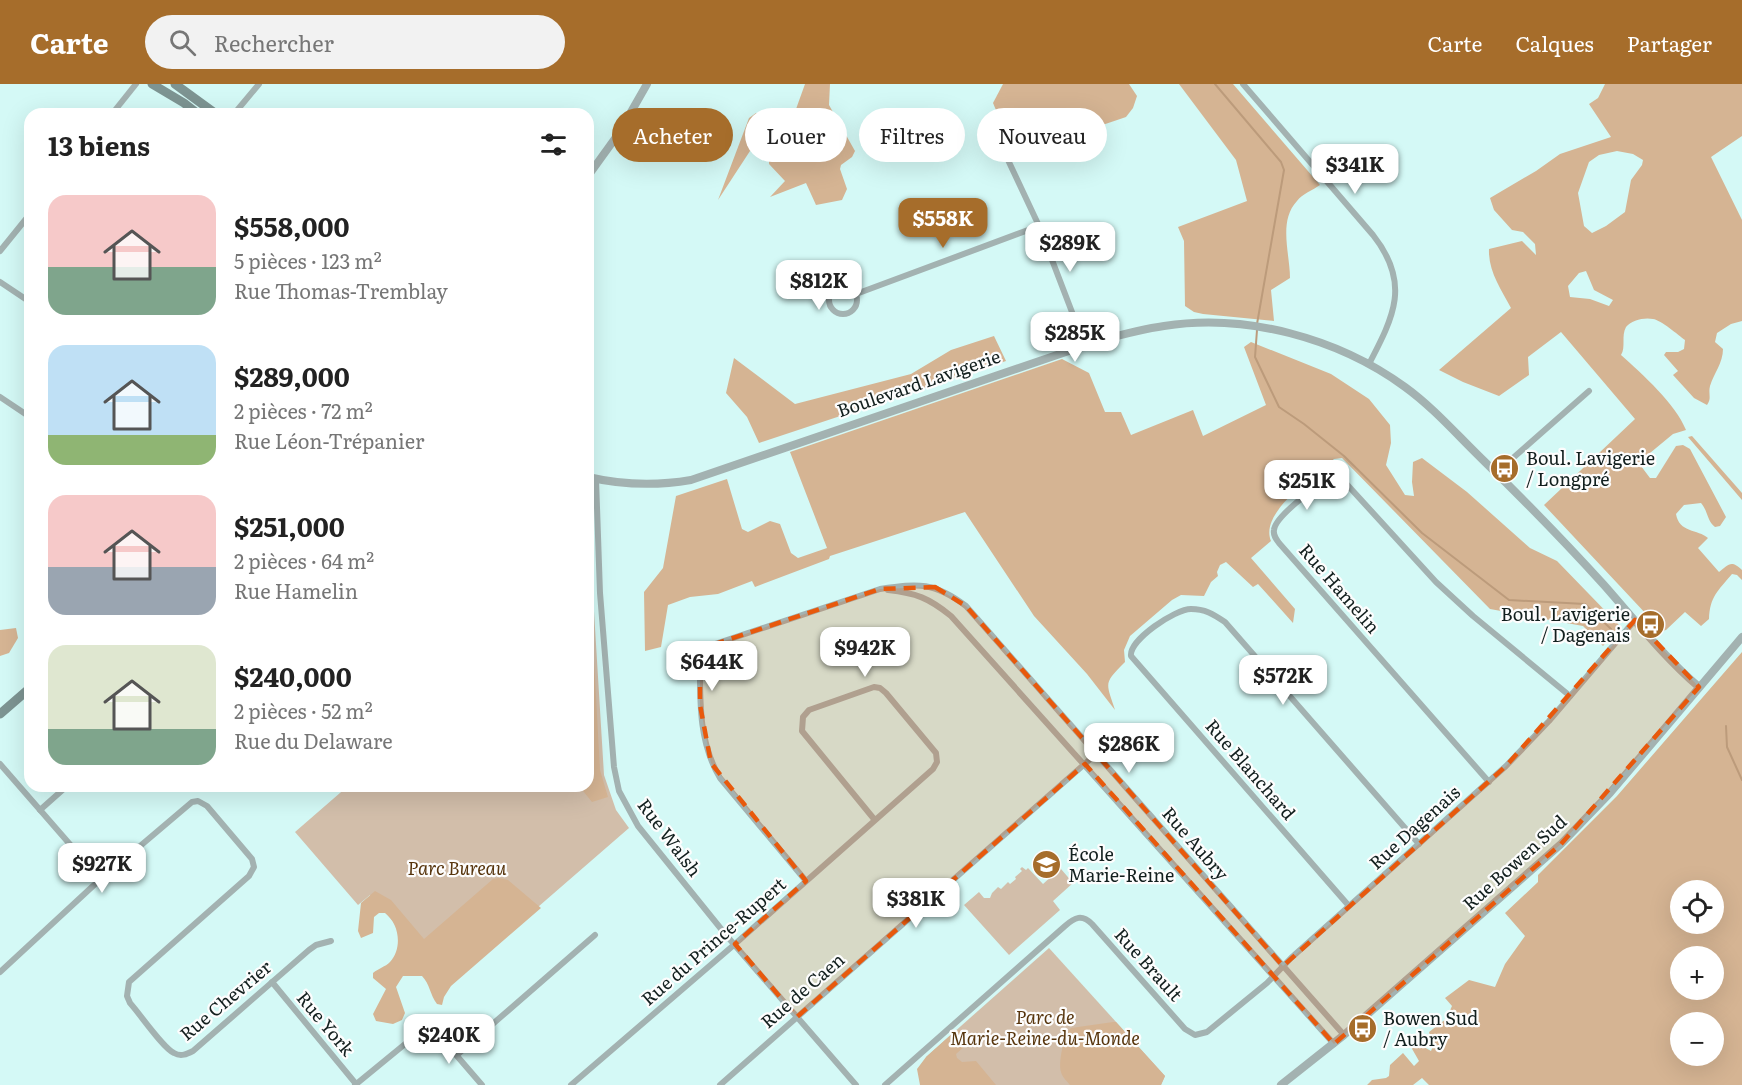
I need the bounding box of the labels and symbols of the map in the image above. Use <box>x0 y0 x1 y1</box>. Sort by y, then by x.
pin: $341K <box>1313 144 1397 195</box>
pin: $558K <box>901 198 985 249</box>
pin: $289K <box>1028 222 1112 273</box>
pin: $812K <box>777 260 861 311</box>
pin: $285K <box>1033 312 1117 363</box>
street label: Boulevard Lavigerie <box>833 342 1004 423</box>
place label: Boul. Lavigerie / Longpré <box>1526 444 1655 492</box>
bus stop icon: Boul. Lavigerie / Longpré <box>1489 453 1521 485</box>
pin: $251K <box>1265 460 1349 511</box>
street label: Rue Hamelin <box>1293 537 1387 639</box>
place label: Boul. Lavigerie / Dagenais <box>1501 600 1630 648</box>
bus stop icon: Boul. Lavigerie / Dagenais <box>1635 609 1667 641</box>
pin: $942K <box>823 627 907 678</box>
pin: $644K <box>670 641 754 692</box>
pin: $572K <box>1241 655 1325 706</box>
street label: Rue Blanchard <box>1200 713 1302 825</box>
pin: $286K <box>1087 723 1171 774</box>
street label: Rue Dagenais <box>1362 778 1466 875</box>
street label: Rue Walsh <box>632 792 709 882</box>
street label: Rue Aubry <box>1156 800 1236 886</box>
street label: Rue Bowen Sud <box>1456 808 1572 916</box>
place label: École Marie-Reine <box>1068 840 1174 888</box>
pin: $927K <box>60 843 144 894</box>
school or university icon: École Marie-Reine <box>1031 849 1063 881</box>
park label: Parc Bureau <box>408 854 507 881</box>
street label: Rue du Prince-Rupert <box>635 870 792 1011</box>
pin: $381K <box>874 878 958 929</box>
street label: Rue Brault <box>1109 921 1190 1007</box>
street label: Rue de Caen <box>754 946 850 1034</box>
street label: Rue Chevrier <box>173 953 277 1046</box>
street label: Rue York <box>291 985 362 1062</box>
park label: Parc de Marie-Reine-du-Monde <box>950 1003 1140 1051</box>
place label: Bowen Sud / Aubry <box>1383 1004 1478 1052</box>
bus stop icon: Bowen Sud / Aubry <box>1346 1013 1378 1045</box>
pin: $240K <box>407 1014 491 1065</box>

